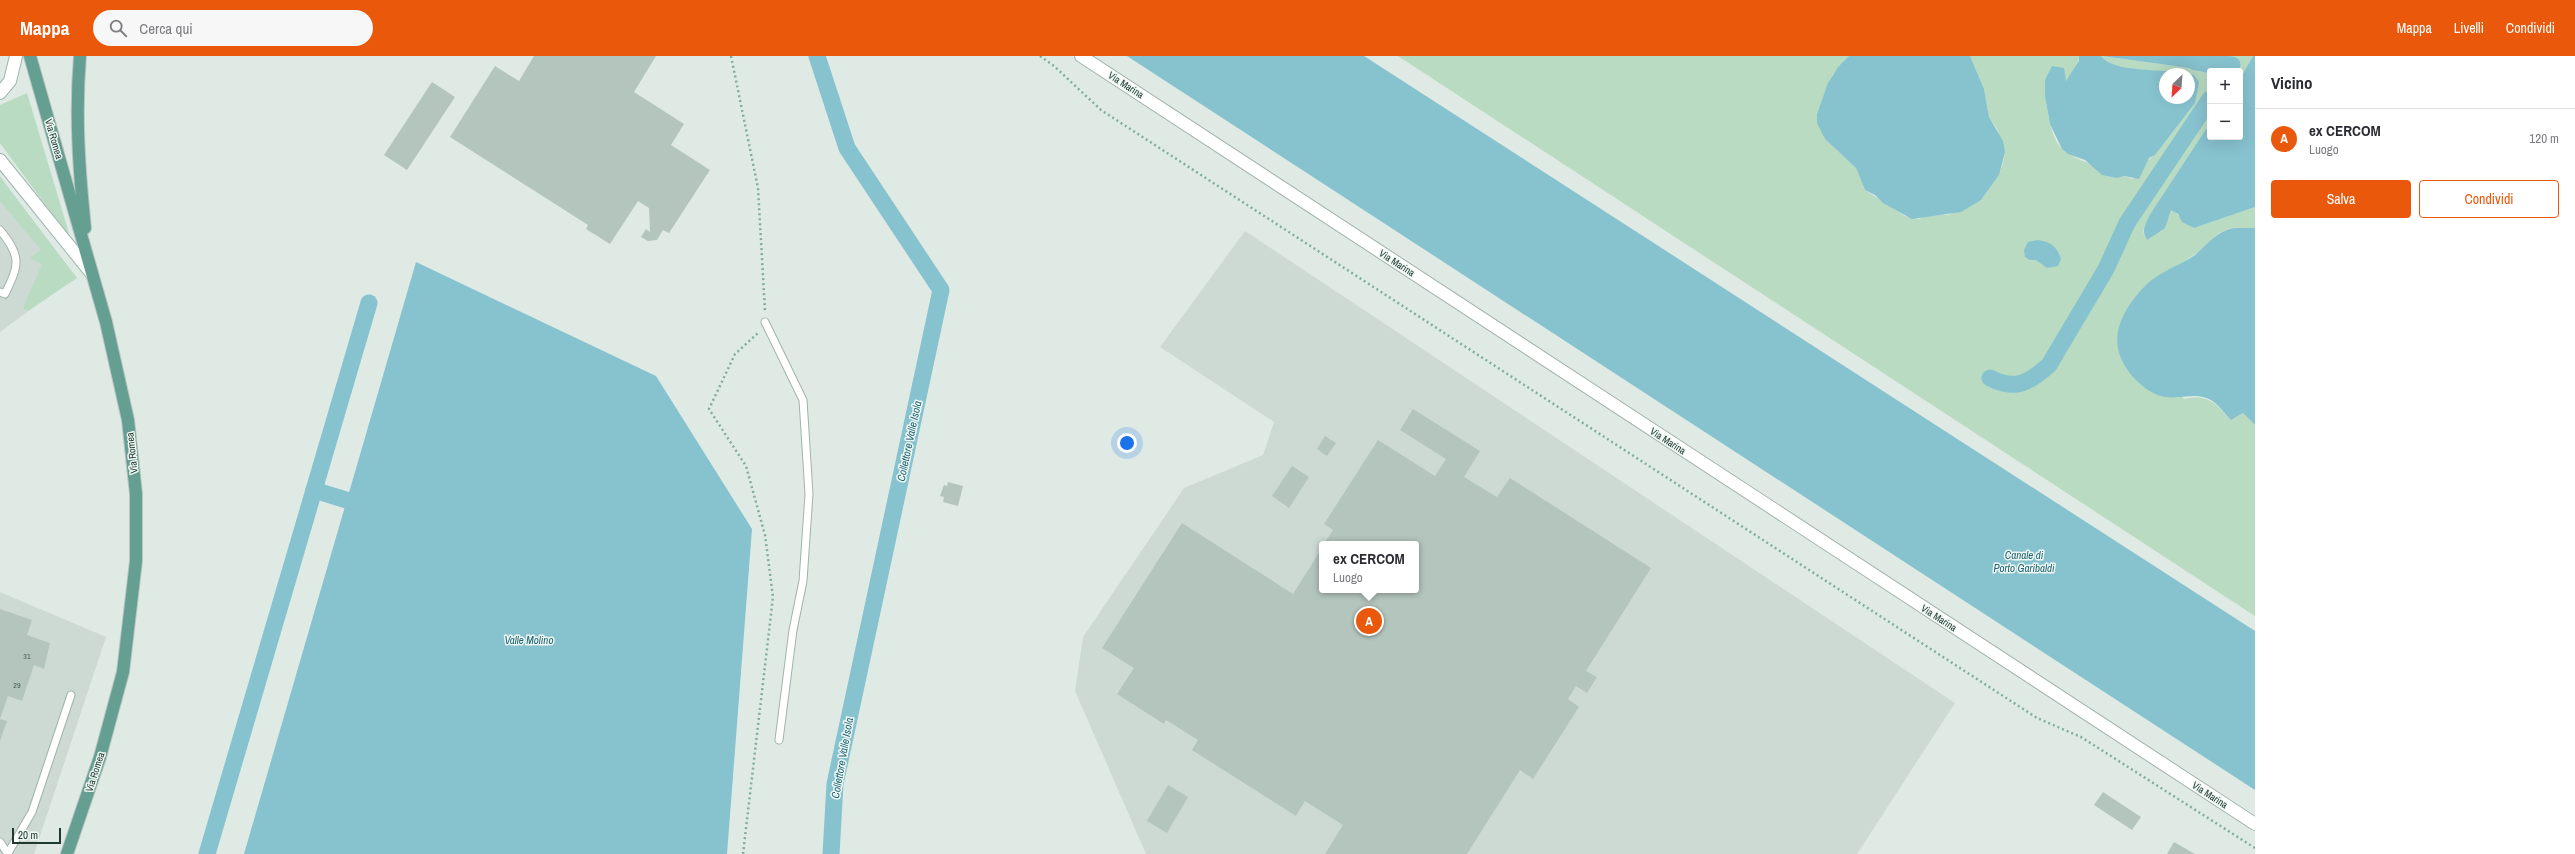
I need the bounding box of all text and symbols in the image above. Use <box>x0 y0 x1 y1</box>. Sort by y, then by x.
search box <box>93 10 373 46</box>
text: Mappa <box>20 15 69 41</box>
icon: search <box>107 17 129 39</box>
text: Cerca qui <box>139 18 193 39</box>
text: Mappa <box>2397 19 2432 37</box>
text: Livelli <box>2454 19 2484 37</box>
text: Condividi <box>2506 19 2555 37</box>
north arrow <box>2159 68 2195 104</box>
map controls <box>2207 68 2243 140</box>
button: + <box>2207 68 2243 104</box>
street label: Via Marina <box>1106 69 1147 102</box>
text: Vicino <box>2271 71 2313 94</box>
button: − <box>2207 104 2243 140</box>
street label: Via Romea <box>42 118 66 161</box>
text: ex CERCOM <box>2309 120 2381 141</box>
text: A <box>2280 130 2288 147</box>
text: 120 m <box>2529 130 2559 147</box>
text: Luogo <box>2309 141 2339 158</box>
button: Salva <box>2271 180 2411 218</box>
button: Condividi <box>2419 180 2559 218</box>
street label: Via Marina <box>1377 247 1418 280</box>
water label: Collettore Valle Isola <box>894 399 924 483</box>
street label: Via Marina <box>1648 425 1689 458</box>
street label: Via Romea <box>123 432 141 474</box>
your location <box>1117 433 1137 453</box>
popup <box>1319 541 1419 593</box>
text: ex CERCOM <box>1333 548 1405 569</box>
water label: Canale di Porto Garibaldi <box>1993 548 2055 575</box>
text: Luogo <box>1333 569 1363 586</box>
street label: Via Marina <box>1919 602 1960 635</box>
pin: A <box>1356 606 1382 636</box>
water label: Valle Molino <box>505 633 553 647</box>
house number: 31 <box>23 651 31 661</box>
house number: 29 <box>13 680 21 690</box>
water label: Collettore Valle Isola <box>828 716 856 800</box>
street label: Via Romea <box>83 750 108 793</box>
street label: Via Marina <box>2190 779 2231 812</box>
scale bar <box>12 826 61 845</box>
text: 20 m <box>18 828 38 842</box>

